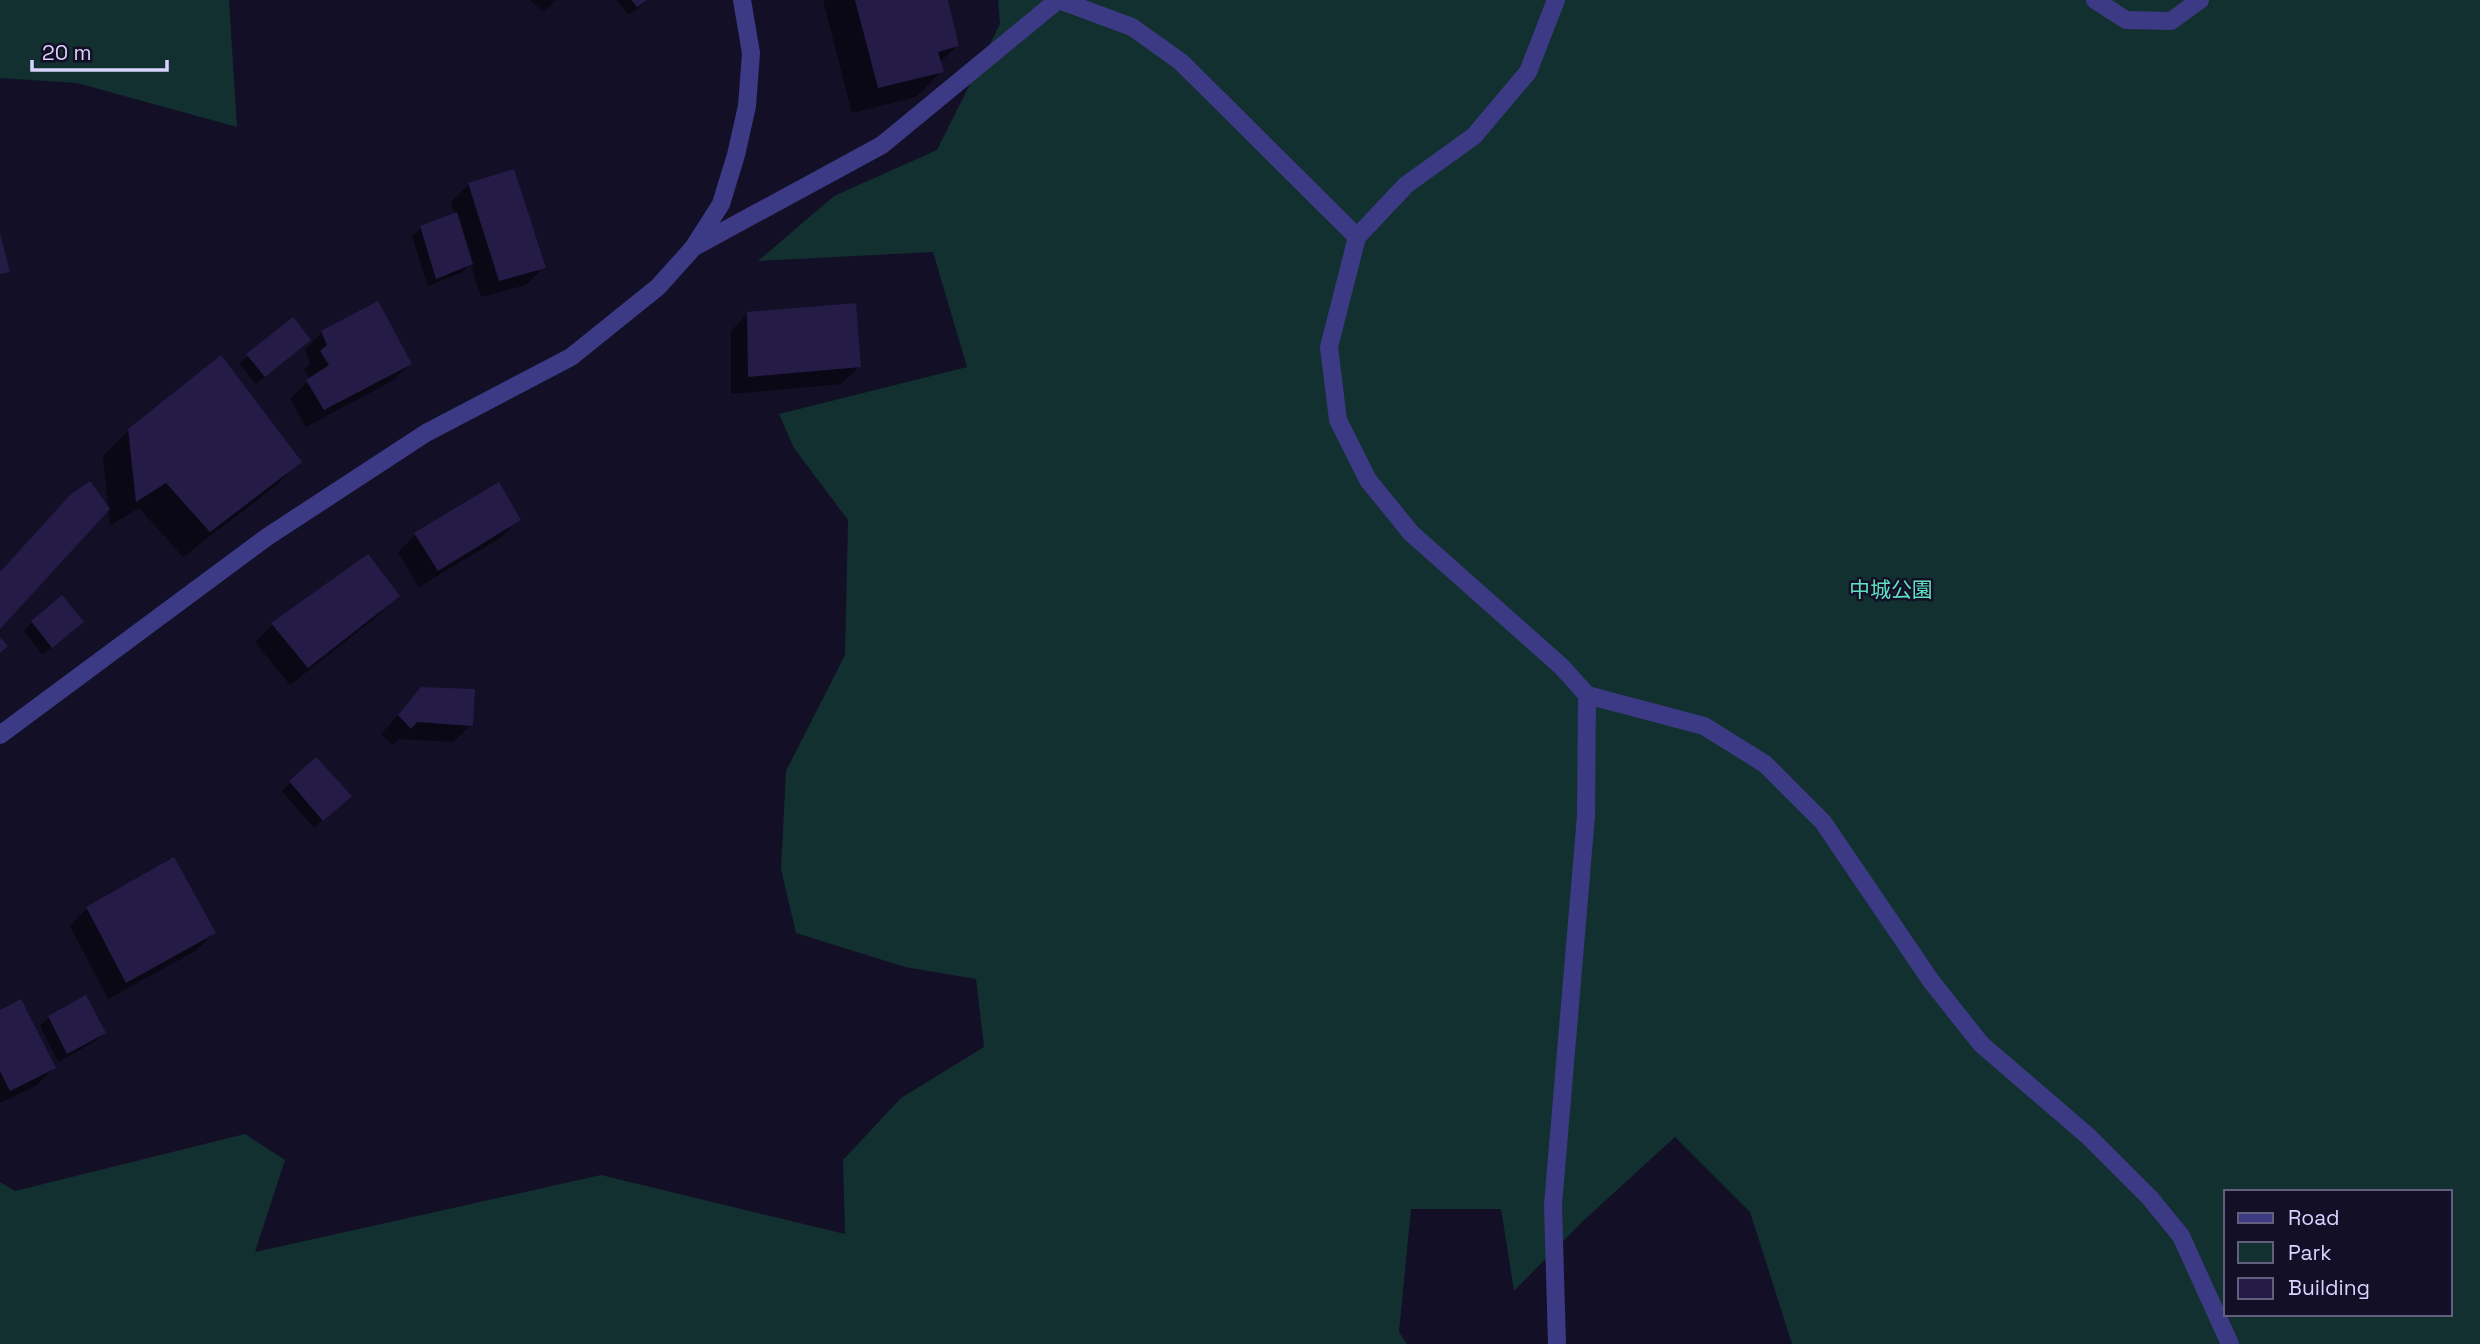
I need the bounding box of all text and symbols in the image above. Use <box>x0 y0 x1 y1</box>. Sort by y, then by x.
scale bar <box>32 28 166 72</box>
text: 20 m <box>42 39 92 66</box>
park label: 中城公園 <box>1849 576 1933 603</box>
legend <box>2224 1190 2452 1316</box>
text: Road <box>2288 1204 2340 1231</box>
text: Park <box>2288 1239 2332 1266</box>
text: Building <box>2288 1274 2370 1301</box>

